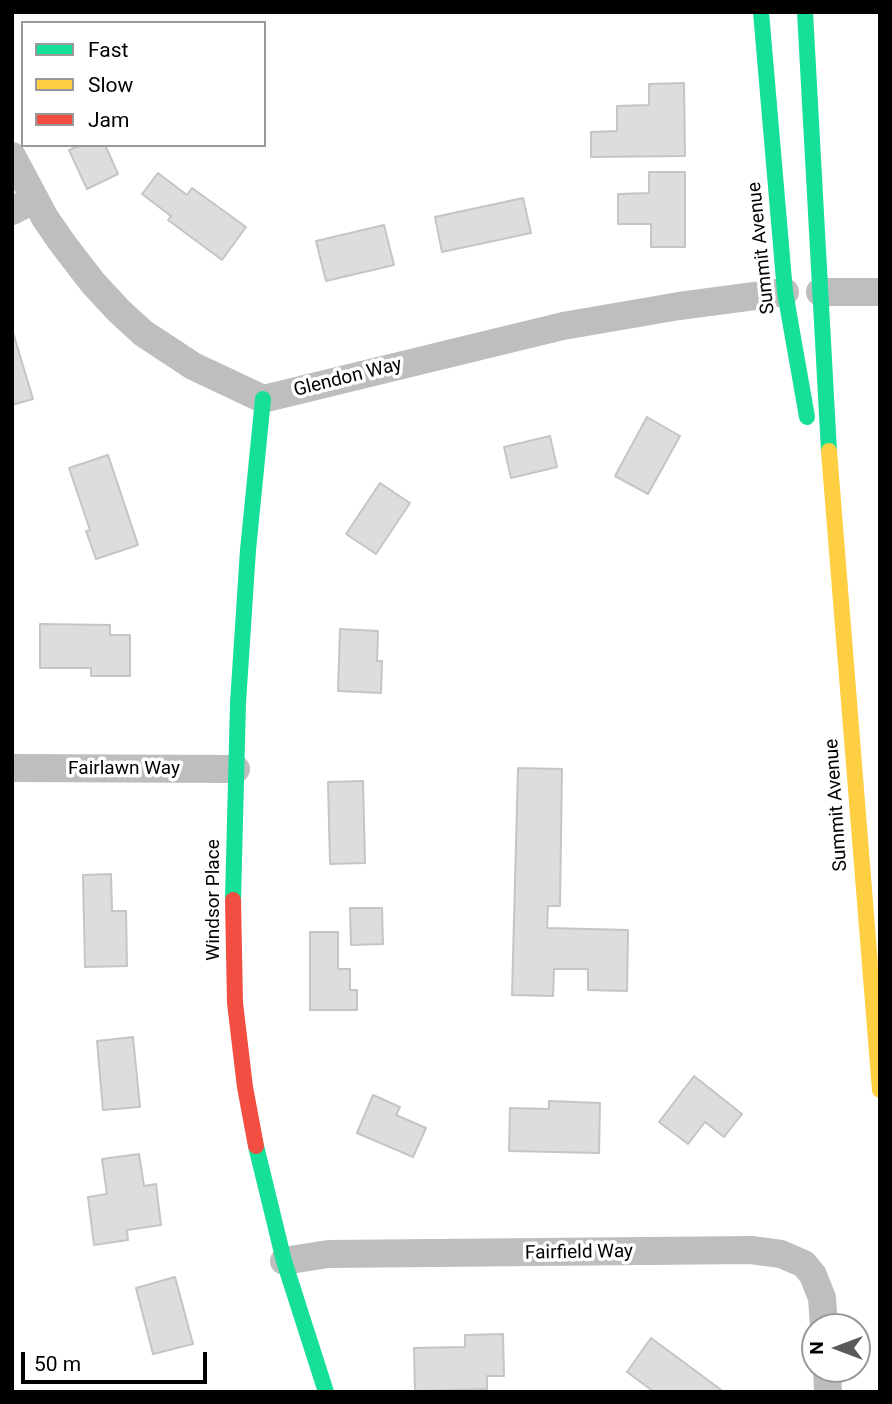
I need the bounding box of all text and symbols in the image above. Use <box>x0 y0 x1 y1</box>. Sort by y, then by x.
legend <box>21 21 266 147</box>
text: Fast <box>88 38 128 62</box>
text: Slow <box>88 73 133 97</box>
text: Jam <box>88 108 129 132</box>
street label: Summit Avenue <box>744 181 780 315</box>
street label: Glendon Way <box>292 354 404 402</box>
street label: Summit Avenue <box>821 738 853 872</box>
street label: Fairlawn Way <box>68 758 180 780</box>
street label: Windsor Place <box>203 839 225 961</box>
street label: Fairfield Way <box>525 1241 633 1265</box>
north arrow <box>801 1313 871 1383</box>
scale bar <box>24 1338 210 1382</box>
text: N <box>805 1341 828 1355</box>
text: 50 m <box>34 1352 81 1376</box>

